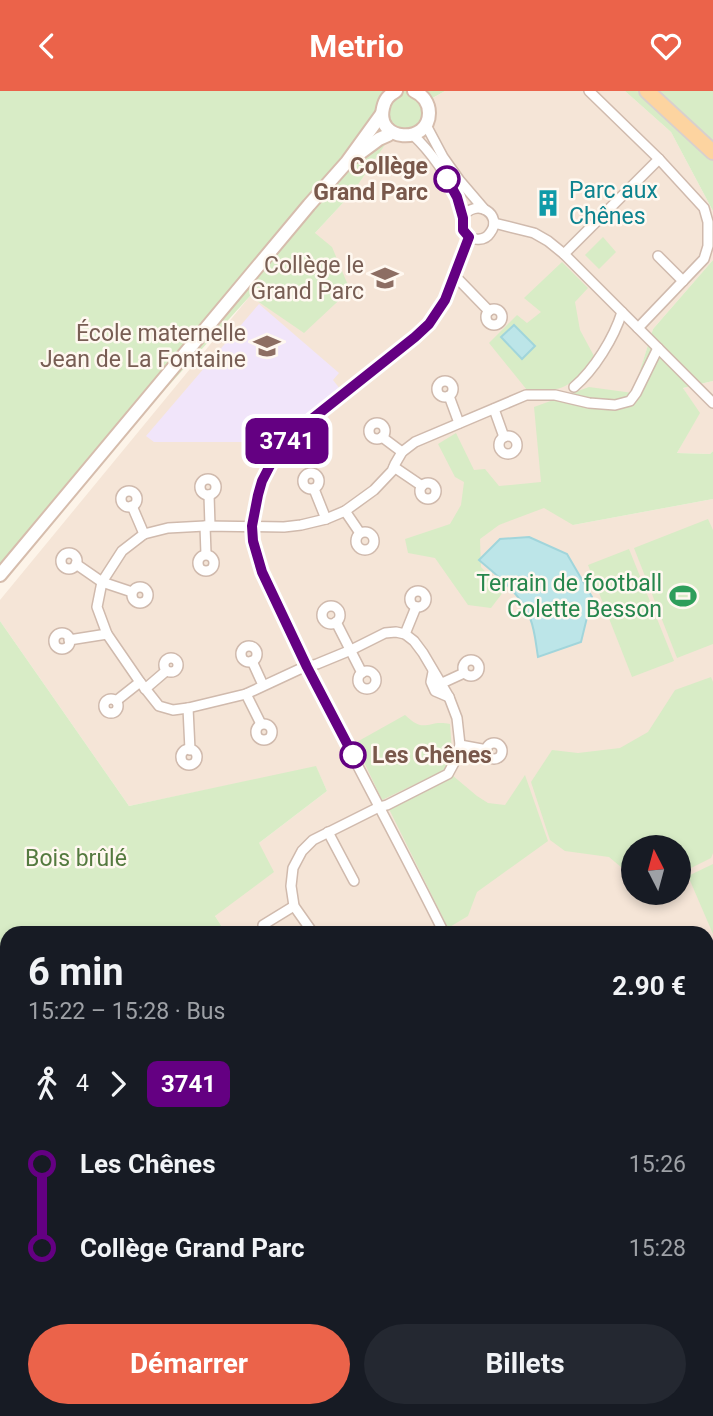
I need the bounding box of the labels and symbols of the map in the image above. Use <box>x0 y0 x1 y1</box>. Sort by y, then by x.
place label: Collège Grand Parc <box>313 153 428 206</box>
marker: Collège Grand Parc <box>434 166 460 192</box>
place label: Parc aux Chênes <box>569 177 658 230</box>
building icon: Parc aux Chênes <box>533 188 563 218</box>
place label: Collège le Grand Parc <box>251 252 364 305</box>
school or university icon: Collège le Grand Parc <box>370 263 400 293</box>
place label: École maternelle Jean de La Fontaine <box>40 319 246 373</box>
school or university icon: École maternelle Jean de La Fontaine <box>252 331 282 361</box>
line badge: 3741 <box>238 418 336 464</box>
place label: Terrain de football Colette Besson <box>476 570 662 623</box>
sports icon: Terrain de football Colette Besson <box>668 581 698 611</box>
marker: Les Chênes <box>340 742 366 768</box>
place label: Les Chênes <box>372 742 492 769</box>
north arrow <box>621 835 691 905</box>
park label: Bois brûlé <box>25 845 127 872</box>

